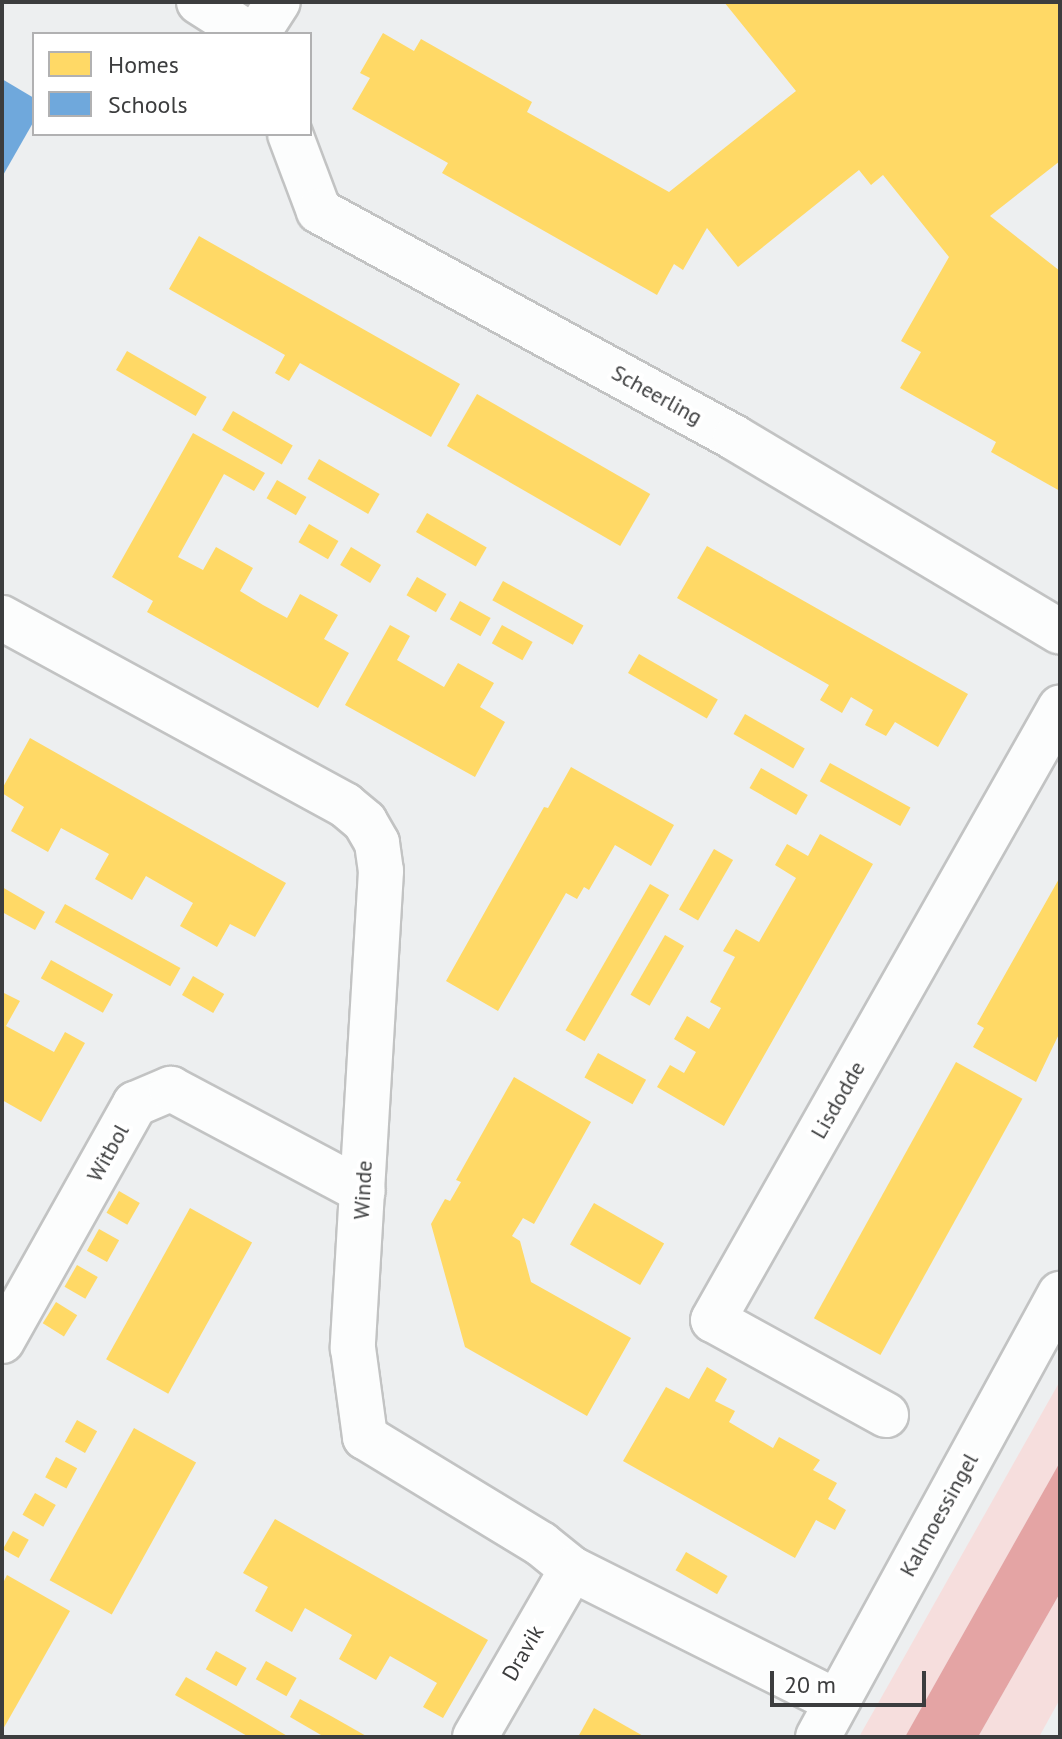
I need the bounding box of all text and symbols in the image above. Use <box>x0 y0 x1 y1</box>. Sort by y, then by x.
legend <box>32 32 312 136</box>
text: Homes <box>108 49 179 80</box>
text: Schools <box>108 89 188 120</box>
street label: Scheerling <box>607 359 707 431</box>
street label: Lisdodde <box>805 1057 871 1143</box>
street label: Witbol <box>82 1120 134 1186</box>
street label: Winde <box>348 1160 378 1220</box>
street label: Kalmoessingel <box>894 1449 984 1581</box>
street label: Dravik <box>497 1620 549 1686</box>
scale bar <box>774 1655 930 1705</box>
text: 20 m <box>784 1669 836 1700</box>

